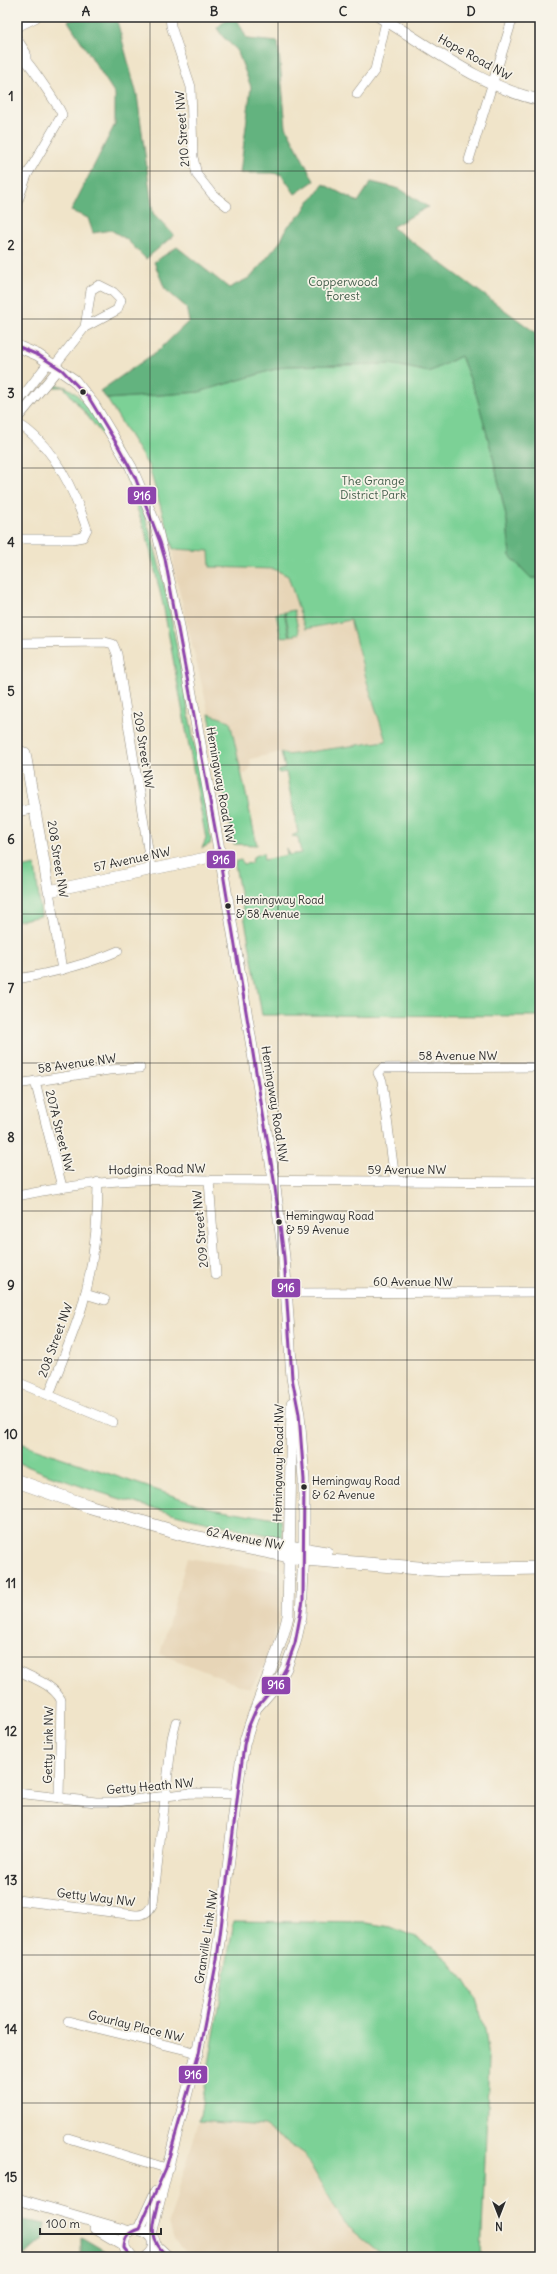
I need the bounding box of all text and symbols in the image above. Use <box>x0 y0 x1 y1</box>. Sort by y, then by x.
text: A <box>82 3 91 20</box>
text: B <box>210 3 219 20</box>
text: C <box>339 3 348 20</box>
text: D <box>466 3 476 20</box>
street label: Hope Road NW <box>436 31 514 83</box>
text: 1 <box>8 88 14 105</box>
street label: 210 Street NW <box>172 90 192 168</box>
text: 2 <box>7 237 15 254</box>
park label: Copperwood Forest <box>308 274 378 303</box>
text: 3 <box>7 385 15 402</box>
unlabelled marker <box>78 387 88 397</box>
park label: The Grange District Park <box>340 473 406 502</box>
line badge: 916 <box>127 486 157 505</box>
text: 916 <box>133 489 151 503</box>
text: 4 <box>7 534 15 551</box>
text: 5 <box>7 683 15 700</box>
street label: 209 Street NW <box>130 710 158 790</box>
street label: Hemingway Road NW <box>203 726 239 844</box>
street label: 208 Street NW <box>44 819 72 899</box>
text: 6 <box>7 831 15 848</box>
street label: 57 Avenue NW <box>92 844 172 874</box>
line badge: 916 <box>206 850 236 869</box>
text: 916 <box>212 853 230 867</box>
place label: Hemingway Road & 58 Avenue <box>236 893 324 921</box>
marker: Hemingway Road & 58 Avenue <box>223 901 233 911</box>
text: 7 <box>8 980 15 997</box>
street label: Hemingway Road NW <box>258 1045 292 1164</box>
street label: 58 Avenue NW <box>419 1048 498 1063</box>
street label: 58 Avenue NW <box>37 1050 117 1076</box>
street label: 207A Street NW <box>42 1088 78 1174</box>
text: 8 <box>7 1129 15 1146</box>
street label: Hodgins Road NW <box>108 1161 206 1177</box>
street label: 59 Avenue NW <box>368 1162 447 1177</box>
street label: 209 Street NW <box>189 1189 211 1269</box>
place label: Hemingway Road & 59 Avenue <box>286 1209 374 1237</box>
marker: Hemingway Road & 59 Avenue <box>274 1217 284 1227</box>
street label: 60 Avenue NW <box>373 1274 453 1289</box>
text: 9 <box>7 1277 15 1294</box>
line badge: 916 <box>271 1278 301 1298</box>
text: 916 <box>277 1281 295 1295</box>
street label: 208 Street NW <box>35 1301 75 1379</box>
street label: Hemingway Road NW <box>269 1404 287 1522</box>
text: 10 <box>4 1426 18 1443</box>
place label: Hemingway Road & 62 Avenue <box>312 1474 400 1502</box>
marker: Hemingway Road & 62 Avenue <box>299 1482 309 1492</box>
street label: 62 Avenue NW <box>205 1523 285 1553</box>
text: 11 <box>6 1575 16 1592</box>
line badge: 916 <box>261 1676 291 1695</box>
text: 916 <box>267 1678 285 1692</box>
street label: Getty Link NW <box>40 1706 56 1784</box>
text: 12 <box>5 1723 17 1740</box>
street label: Getty Heath NW <box>106 1775 194 1797</box>
text: 13 <box>5 1872 17 1889</box>
street label: Getty Way NW <box>56 1885 136 1909</box>
street label: Granville Link NW <box>191 1889 221 1985</box>
street label: Gourlay Place NW <box>87 2007 185 2045</box>
text: 14 <box>5 2021 18 2038</box>
line badge: 916 <box>178 2065 208 2084</box>
text: 916 <box>184 2068 202 2082</box>
text: 15 <box>5 2169 18 2186</box>
north arrow <box>479 2196 519 2236</box>
scale bar <box>40 2210 161 2236</box>
text: 100 m <box>46 2216 80 2231</box>
text: N <box>495 2219 503 2233</box>

